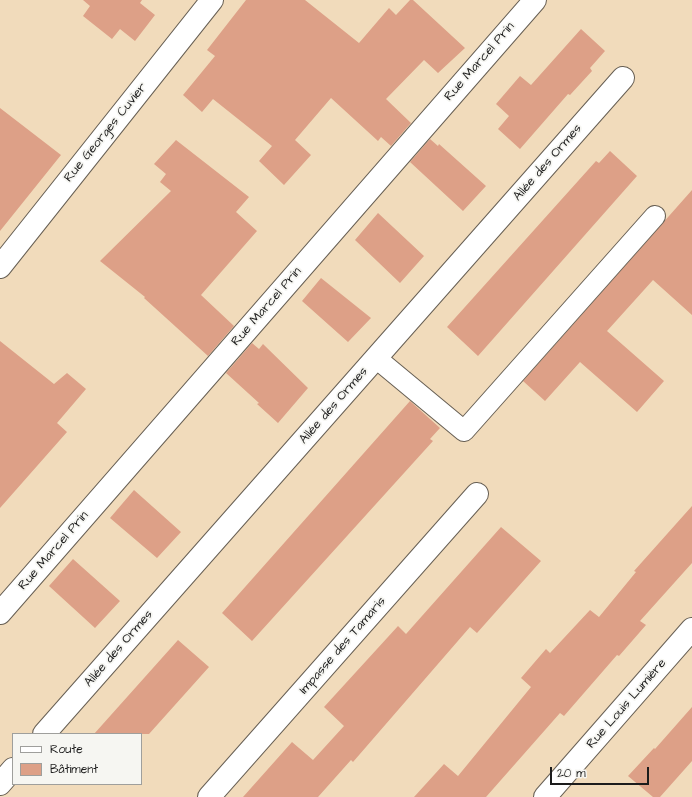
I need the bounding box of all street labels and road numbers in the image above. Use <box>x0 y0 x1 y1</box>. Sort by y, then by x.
street label: Rue Marcel Prin <box>442 19 518 105</box>
street label: Rue Georges Cuvier <box>61 80 151 186</box>
street label: Allée des Ormes <box>510 121 586 205</box>
street label: Rue Marcel Prin <box>229 264 305 350</box>
street label: Allée des Ormes <box>296 364 372 448</box>
street label: Rue Marcel Prin <box>16 508 92 594</box>
street label: Impasse des Tamaris <box>297 594 389 698</box>
street label: Allée des Ormes <box>81 607 157 691</box>
street label: Rue Louis Lumière <box>584 656 670 752</box>

